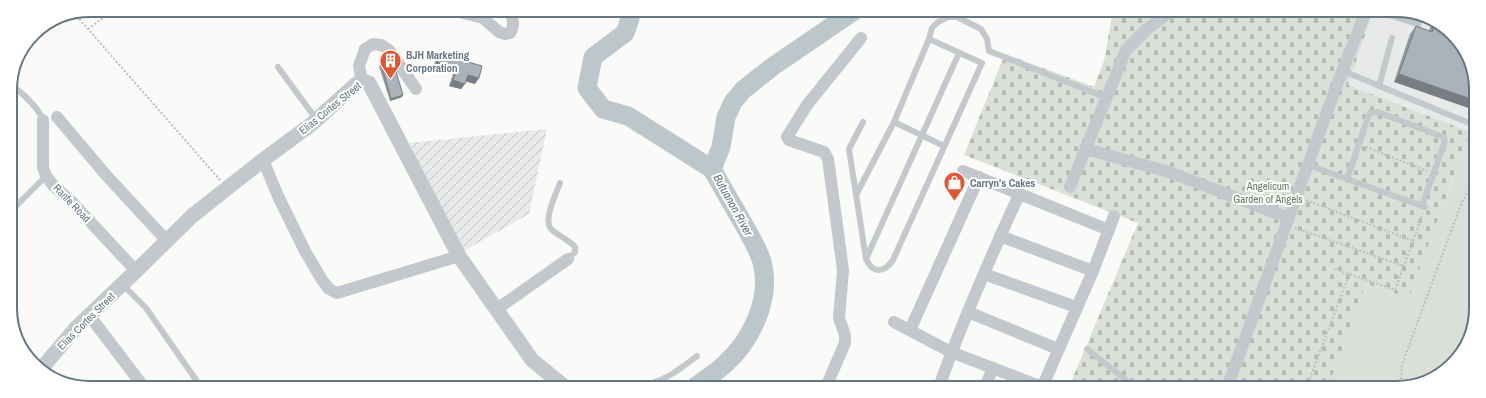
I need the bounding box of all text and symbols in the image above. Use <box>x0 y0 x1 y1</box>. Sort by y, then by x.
building icon: BJH Marketing Corporation <box>378 48 404 81</box>
place label: BJH Marketing Corporation <box>406 48 470 75</box>
street label: Elias Cortes Street <box>296 78 364 137</box>
shop icon: Carryn's Cakes <box>941 170 967 203</box>
water label: Butuanon River <box>709 171 757 239</box>
place label: Carryn's Cakes <box>970 176 1035 190</box>
park label: Angelicum Garden of Angels <box>1233 179 1303 206</box>
street label: Ranfe Road <box>50 181 94 225</box>
street label: Elias Cortes Street <box>54 289 118 353</box>

